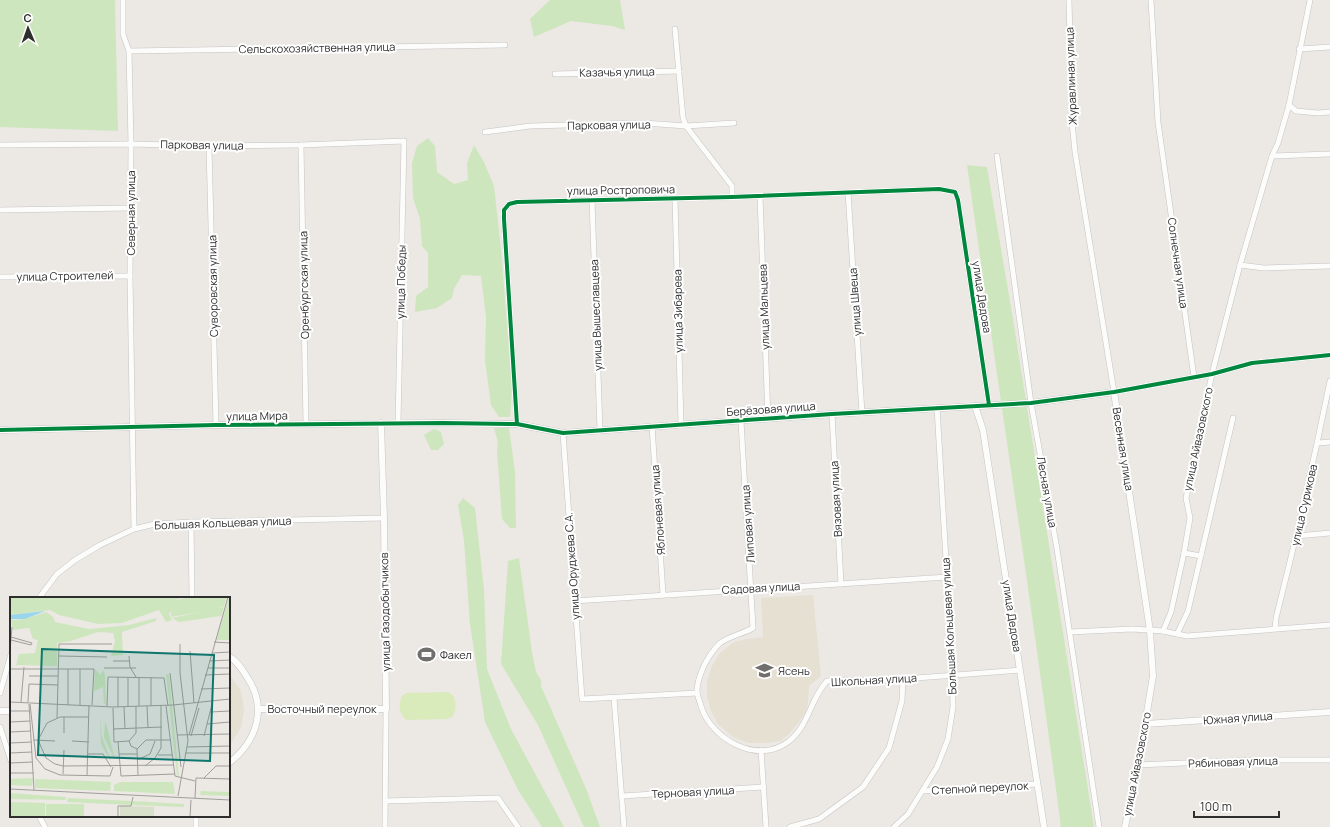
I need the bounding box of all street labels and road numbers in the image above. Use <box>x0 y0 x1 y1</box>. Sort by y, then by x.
street label: Журавлиная улица <box>1061 27 1080 125</box>
street label: Сельскохозяйственная улица <box>239 39 395 56</box>
street label: Казачья улица <box>579 63 655 80</box>
street label: Парковая улица <box>567 116 651 133</box>
street label: Парковая улица <box>160 136 244 153</box>
street label: Северная улица <box>123 170 138 256</box>
street label: улица Ростроповича <box>567 181 675 198</box>
street label: Солнечная улица <box>1165 217 1192 309</box>
street label: Оренбургская улица <box>295 231 312 339</box>
street label: Суворовская улица <box>204 235 221 337</box>
street label: улица Победы <box>392 245 409 319</box>
street label: улица Вышеславцева <box>586 259 605 371</box>
street label: улица Дедова <box>969 260 996 334</box>
street label: улица Мальцева <box>755 264 772 350</box>
street label: улица Строителей <box>16 267 114 284</box>
street label: улица Швеца <box>845 267 864 337</box>
street label: улица Зибарева <box>669 269 686 353</box>
street label: улица Айвазовского <box>1179 385 1216 492</box>
street label: Берёзовая улица <box>726 398 816 419</box>
street label: Весенная улица <box>1110 406 1137 492</box>
street label: улица Мира <box>226 407 288 424</box>
street label: Лесная улица <box>1034 455 1061 529</box>
street label: Вязовая улица <box>826 461 845 537</box>
street label: улица Сурикова <box>1287 462 1320 547</box>
street label: Яблоневая улица <box>647 464 668 556</box>
street label: Липовая улица <box>737 485 758 564</box>
street label: улица Оруджева С.А. <box>560 512 583 620</box>
street label: Большая Кольцевая улица <box>154 513 292 532</box>
street label: улица Газодобытчиков <box>376 552 393 672</box>
street label: Большая Кольцевая улица <box>937 557 960 695</box>
street label: Садовая улица <box>721 578 801 597</box>
street label: улица Дедова <box>999 579 1026 653</box>
street label: Школьная улица <box>831 670 917 689</box>
street label: Восточный переулок <box>268 701 377 716</box>
street label: Южная улица <box>1203 708 1273 727</box>
street label: улица Айвазовского <box>1119 710 1154 817</box>
street label: Рябиновая улица <box>1188 752 1278 771</box>
street label: Степной переулок <box>931 777 1029 798</box>
street label: Терновая улица <box>651 782 735 801</box>

